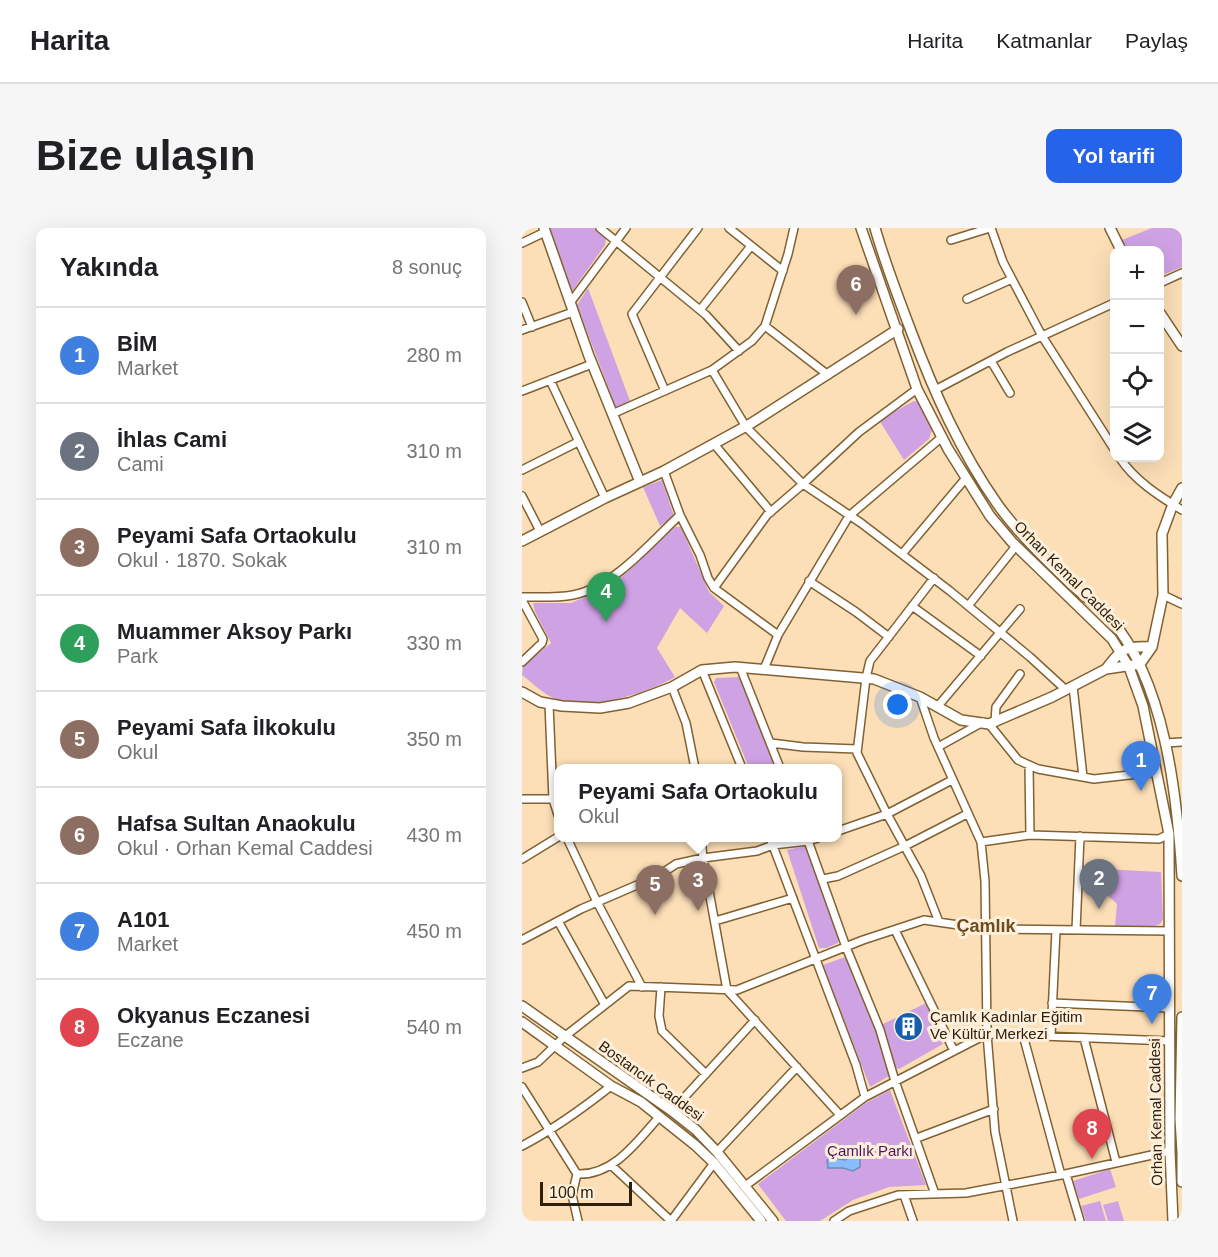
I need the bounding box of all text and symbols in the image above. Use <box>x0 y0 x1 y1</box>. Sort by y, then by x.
text: Harita <box>30 25 109 56</box>
text: Harita <box>907 29 963 52</box>
text: Katmanlar <box>996 29 1092 52</box>
text: Paylaş <box>1125 29 1188 52</box>
button: Yol tarifi <box>1046 129 1182 183</box>
text: Bize ulaşın <box>36 132 255 179</box>
map controls <box>1110 246 1164 462</box>
button: + <box>1110 246 1164 300</box>
text: Yakında <box>60 252 158 282</box>
text: 8 sonuç <box>392 256 462 278</box>
pin: 6 <box>836 266 876 315</box>
button: − <box>1110 300 1164 354</box>
text: BİM <box>117 331 157 356</box>
text: 1 <box>74 344 85 366</box>
text: 280 m <box>406 344 462 366</box>
button: locate <box>1110 354 1164 408</box>
text: Market <box>117 357 178 379</box>
button: layers <box>1110 408 1164 462</box>
text: İhlas Cami <box>117 427 227 452</box>
text: 2 <box>74 440 85 462</box>
text: 310 m <box>406 440 462 462</box>
text: Cami <box>117 453 164 475</box>
street label: Orhan Kemal Caddesi <box>1011 517 1128 634</box>
text: Peyami Safa Ortaokulu <box>117 523 357 548</box>
text: 3 <box>74 536 85 558</box>
text: 310 m <box>406 536 462 558</box>
text: Okul · 1870. Sokak <box>117 549 287 571</box>
pin: 4 <box>586 572 626 622</box>
text: Muammer Aksoy Parkı <box>117 619 352 644</box>
text: 4 <box>74 632 85 654</box>
text: 330 m <box>406 632 462 654</box>
text: Park <box>117 645 158 667</box>
your location <box>883 690 912 719</box>
text: Peyami Safa İlkokulu <box>117 715 336 740</box>
text: 5 <box>74 728 85 750</box>
text: 350 m <box>406 728 462 750</box>
text: Okul <box>117 741 158 763</box>
pin: 1 <box>1122 742 1160 791</box>
popup <box>554 764 842 842</box>
text: Peyami Safa Ortaokulu <box>578 779 818 804</box>
text: Okul <box>578 805 619 827</box>
text: Hafsa Sultan Anaokulu <box>117 811 356 836</box>
text: 6 <box>74 824 85 846</box>
text: 430 m <box>406 824 462 846</box>
text: Okul · Orhan Kemal Caddesi <box>117 837 373 859</box>
pin: 2 <box>1080 860 1118 909</box>
pin: 3 <box>678 862 717 911</box>
pin: 5 <box>636 866 674 915</box>
text: A101 <box>117 907 170 932</box>
district label: Çamlık <box>956 916 1017 936</box>
text: 7 <box>74 920 85 942</box>
text: 450 m <box>406 920 462 942</box>
text: Market <box>117 933 178 955</box>
pin: 7 <box>1132 974 1172 1024</box>
text: Okyanus Eczanesi <box>117 1003 310 1028</box>
place label: Çamlık Kadınlar Eğitim Ve Kültür Merkezi <box>930 1008 1083 1042</box>
building icon: Çamlık Kadınlar Eğitim Ve Kültür Merkezi <box>893 1010 925 1042</box>
text: 8 <box>74 1016 85 1038</box>
text: 540 m <box>406 1016 462 1038</box>
text: Eczane <box>117 1029 184 1051</box>
street label: Bostancık Caddesi <box>596 1037 707 1124</box>
street label: Orhan Kemal Caddesi <box>1146 1038 1165 1186</box>
pin: 8 <box>1072 1110 1112 1159</box>
park label: Çamlık Parkı <box>827 1142 913 1159</box>
scale bar <box>540 1179 632 1206</box>
text: 100 m <box>549 1184 593 1201</box>

